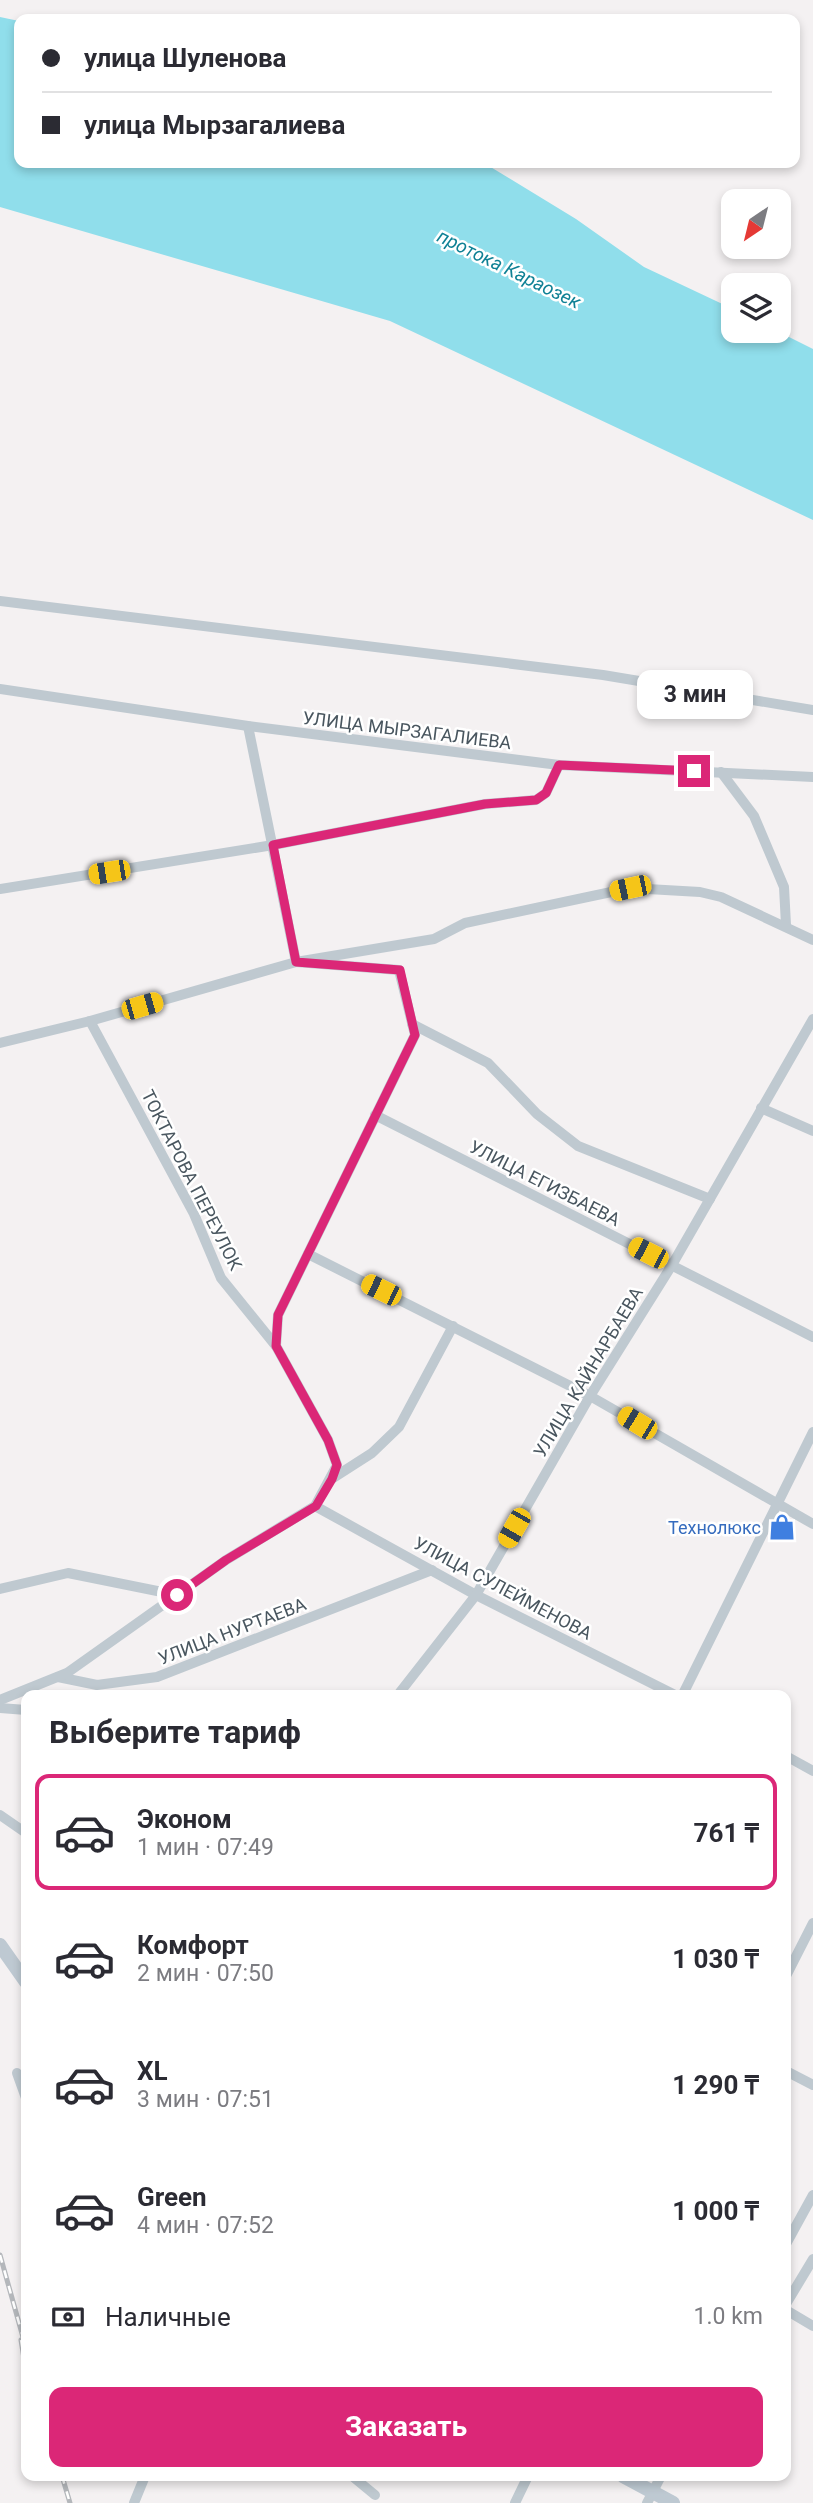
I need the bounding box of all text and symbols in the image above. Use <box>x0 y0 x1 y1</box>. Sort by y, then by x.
text: улица Шуленова <box>84 43 287 73</box>
text: улица Мырзагалиева <box>84 110 345 140</box>
north arrow <box>721 189 791 259</box>
map controls <box>721 189 791 343</box>
water label: протока Караозек <box>433 224 585 314</box>
button: layers <box>721 273 791 343</box>
callout: 3 мин <box>636 670 752 718</box>
text: 3 мин <box>664 681 726 708</box>
street label: УЛИЦА МЫРЗАГАЛИЕВА <box>302 707 513 753</box>
route end <box>678 755 710 787</box>
car <box>87 858 132 886</box>
car <box>608 873 653 903</box>
car <box>119 990 166 1022</box>
street label: ТОКТАРОВА ПЕРЕУЛОК <box>137 1086 247 1274</box>
street label: УЛИЦА ЕГИЗБАЕВА <box>466 1136 624 1230</box>
car <box>625 1234 672 1272</box>
car <box>358 1271 405 1309</box>
street label: УЛИЦА КАЙНАРБАЕВА <box>529 1283 647 1461</box>
car <box>614 1403 661 1443</box>
car <box>495 1505 534 1551</box>
shop icon: Технолюкс <box>767 1512 797 1542</box>
place label: Технолюкс <box>668 1517 761 1538</box>
street label: УЛИЦА СУЛЕЙМЕНОВА <box>410 1532 596 1644</box>
route start <box>161 1579 193 1611</box>
street label: УЛИЦА НУРТАЕВА <box>155 1593 309 1669</box>
text: Выберите тариф <box>49 1713 301 1751</box>
icon: car <box>53 1801 116 1864</box>
text: Эконом <box>137 1804 232 1834</box>
text: 761 ₸ <box>694 1818 759 1848</box>
text: 1 мин · 07:49 <box>137 1834 274 1861</box>
icon: car <box>53 1927 116 1990</box>
text: Комфорт <box>137 1930 249 1960</box>
text: 1 030 ₸ <box>672 1944 759 1974</box>
text: 2 мин · 07:50 <box>137 1960 274 1987</box>
icon: car <box>53 2053 116 2116</box>
text: XL <box>137 2056 168 2086</box>
text: 1 290 ₸ <box>672 2070 759 2100</box>
text: 3 мин · 07:51 <box>137 2086 274 2113</box>
icon: car <box>53 2179 116 2242</box>
text: Green <box>137 2182 207 2212</box>
text: 1 000 ₸ <box>672 2196 759 2226</box>
text: 4 мин · 07:52 <box>137 2212 274 2239</box>
icon: cash <box>49 2298 87 2336</box>
text: Наличные <box>105 2302 231 2332</box>
text: 1.0 km <box>694 2303 763 2330</box>
button: Заказать <box>49 2387 763 2467</box>

